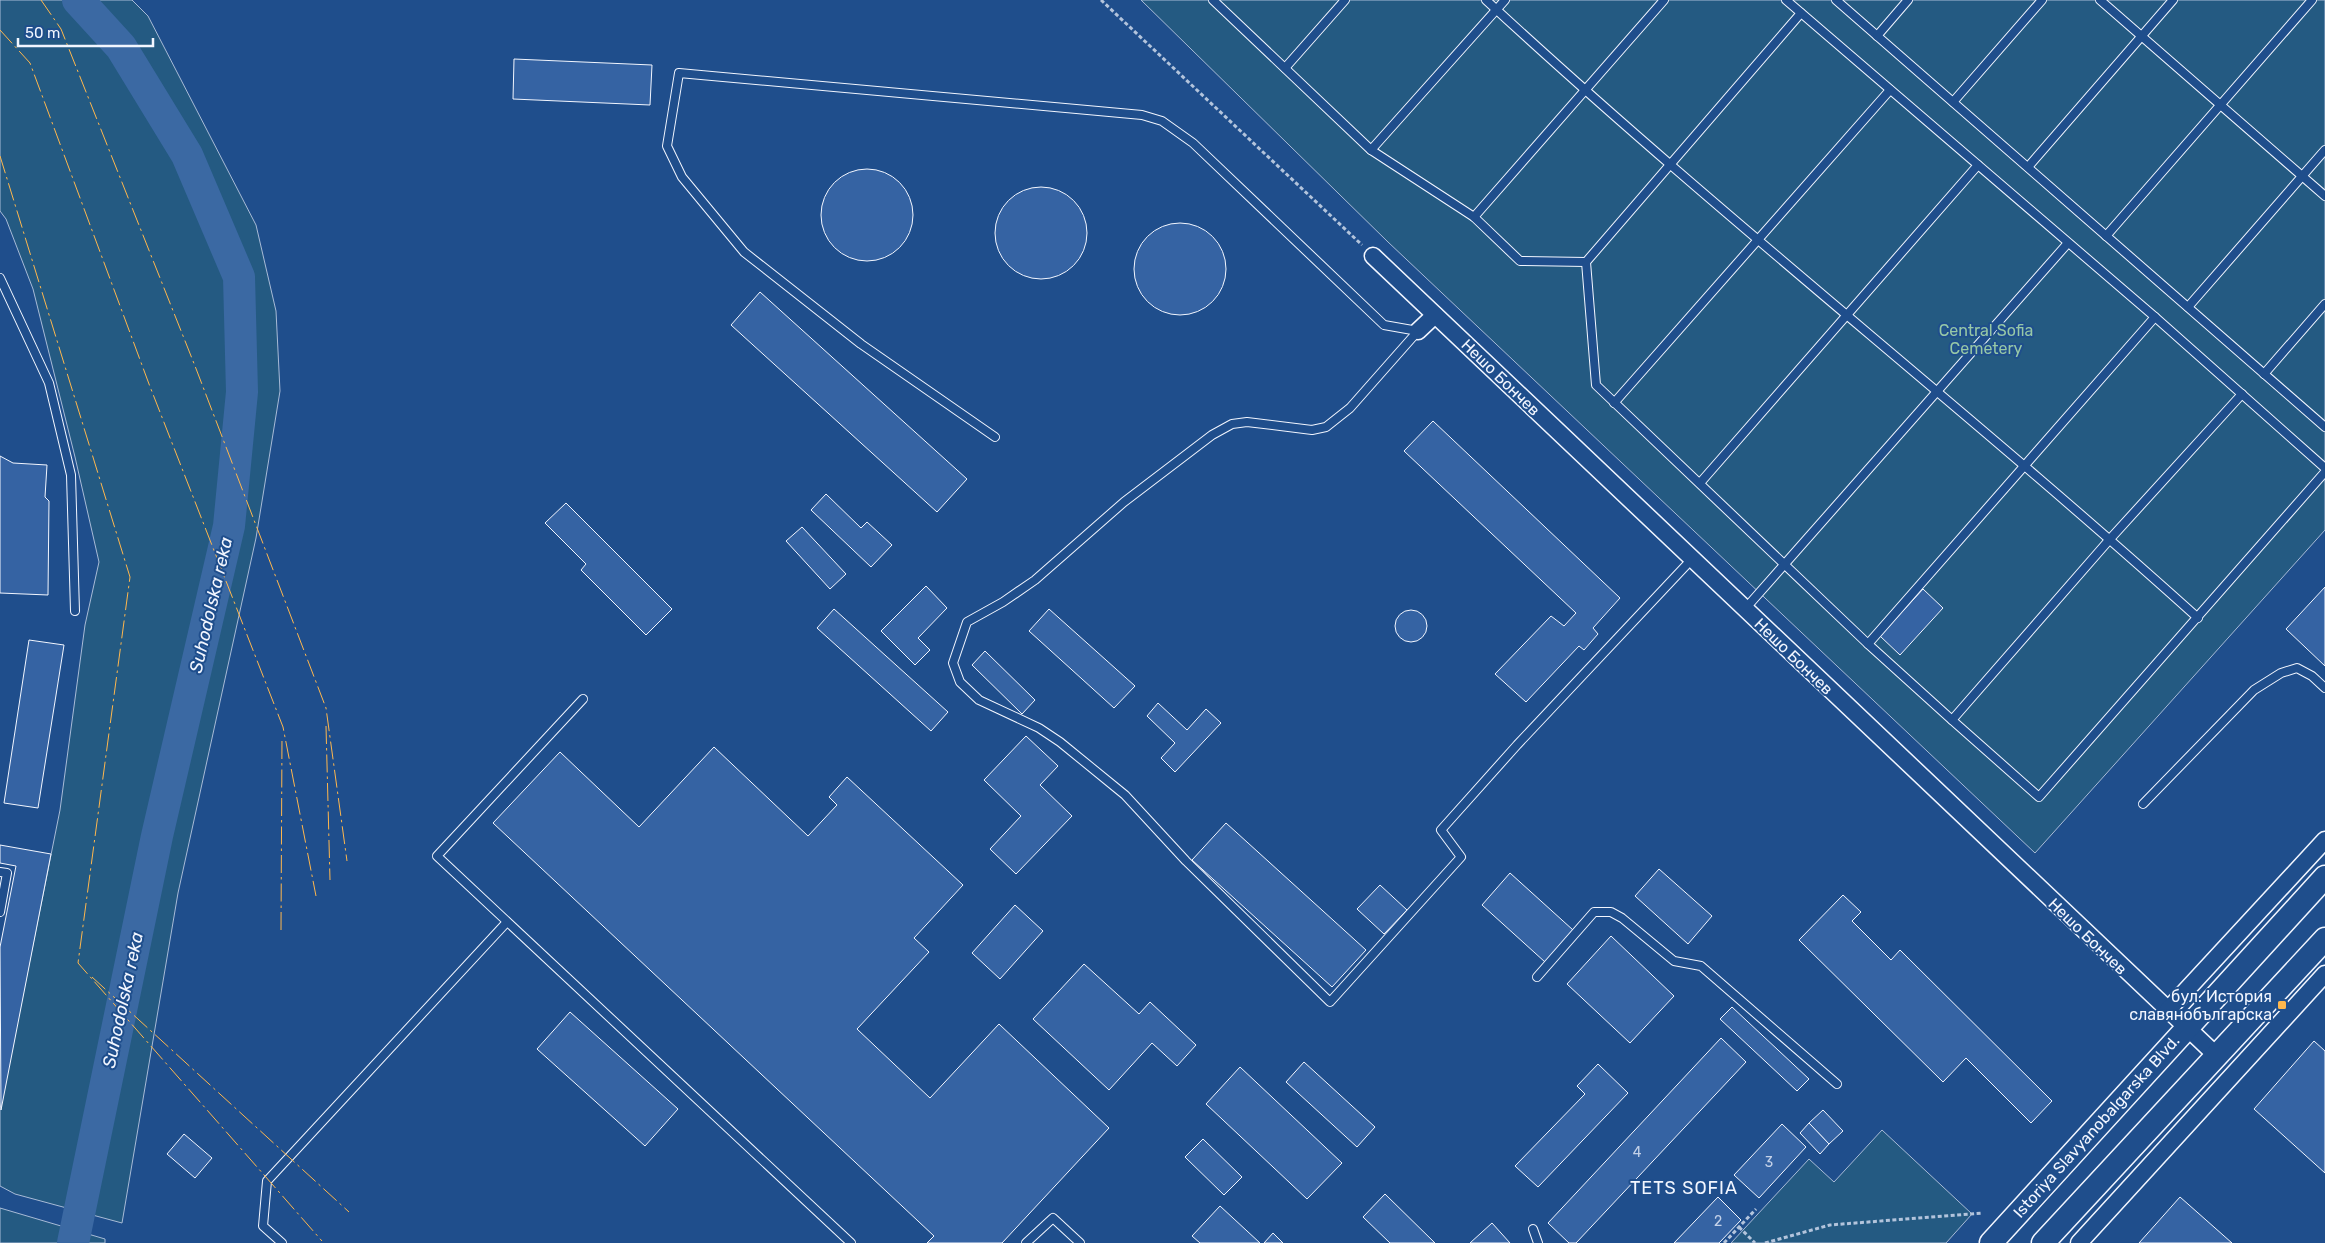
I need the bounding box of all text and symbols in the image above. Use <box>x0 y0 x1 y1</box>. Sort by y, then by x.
scale bar <box>18 15 152 47</box>
text: 50 m <box>25 24 60 42</box>
park label: Central Sofia Cemetery <box>1939 321 2033 358</box>
street label: Нешо Бончев <box>1457 335 1544 420</box>
water label: Suhodolska reka <box>185 534 237 675</box>
street label: Нешо Бончев <box>1750 614 1837 699</box>
street label: Нешо Бончев <box>2044 894 2131 979</box>
water label: Suhodolska reka <box>98 929 148 1070</box>
place label: бул. История славянобългарска <box>2129 987 2272 1024</box>
marker: бул. История славянобългарска <box>2276 999 2288 1011</box>
street label: Istoriya Slavyanobalgarska Blvd. <box>2009 1031 2183 1222</box>
house number: 4 <box>1633 1144 1642 1161</box>
house number: 3 <box>1765 1154 1773 1171</box>
district label: TETS SOFIA <box>1630 1177 1738 1199</box>
house number: 2 <box>1714 1213 1722 1230</box>

